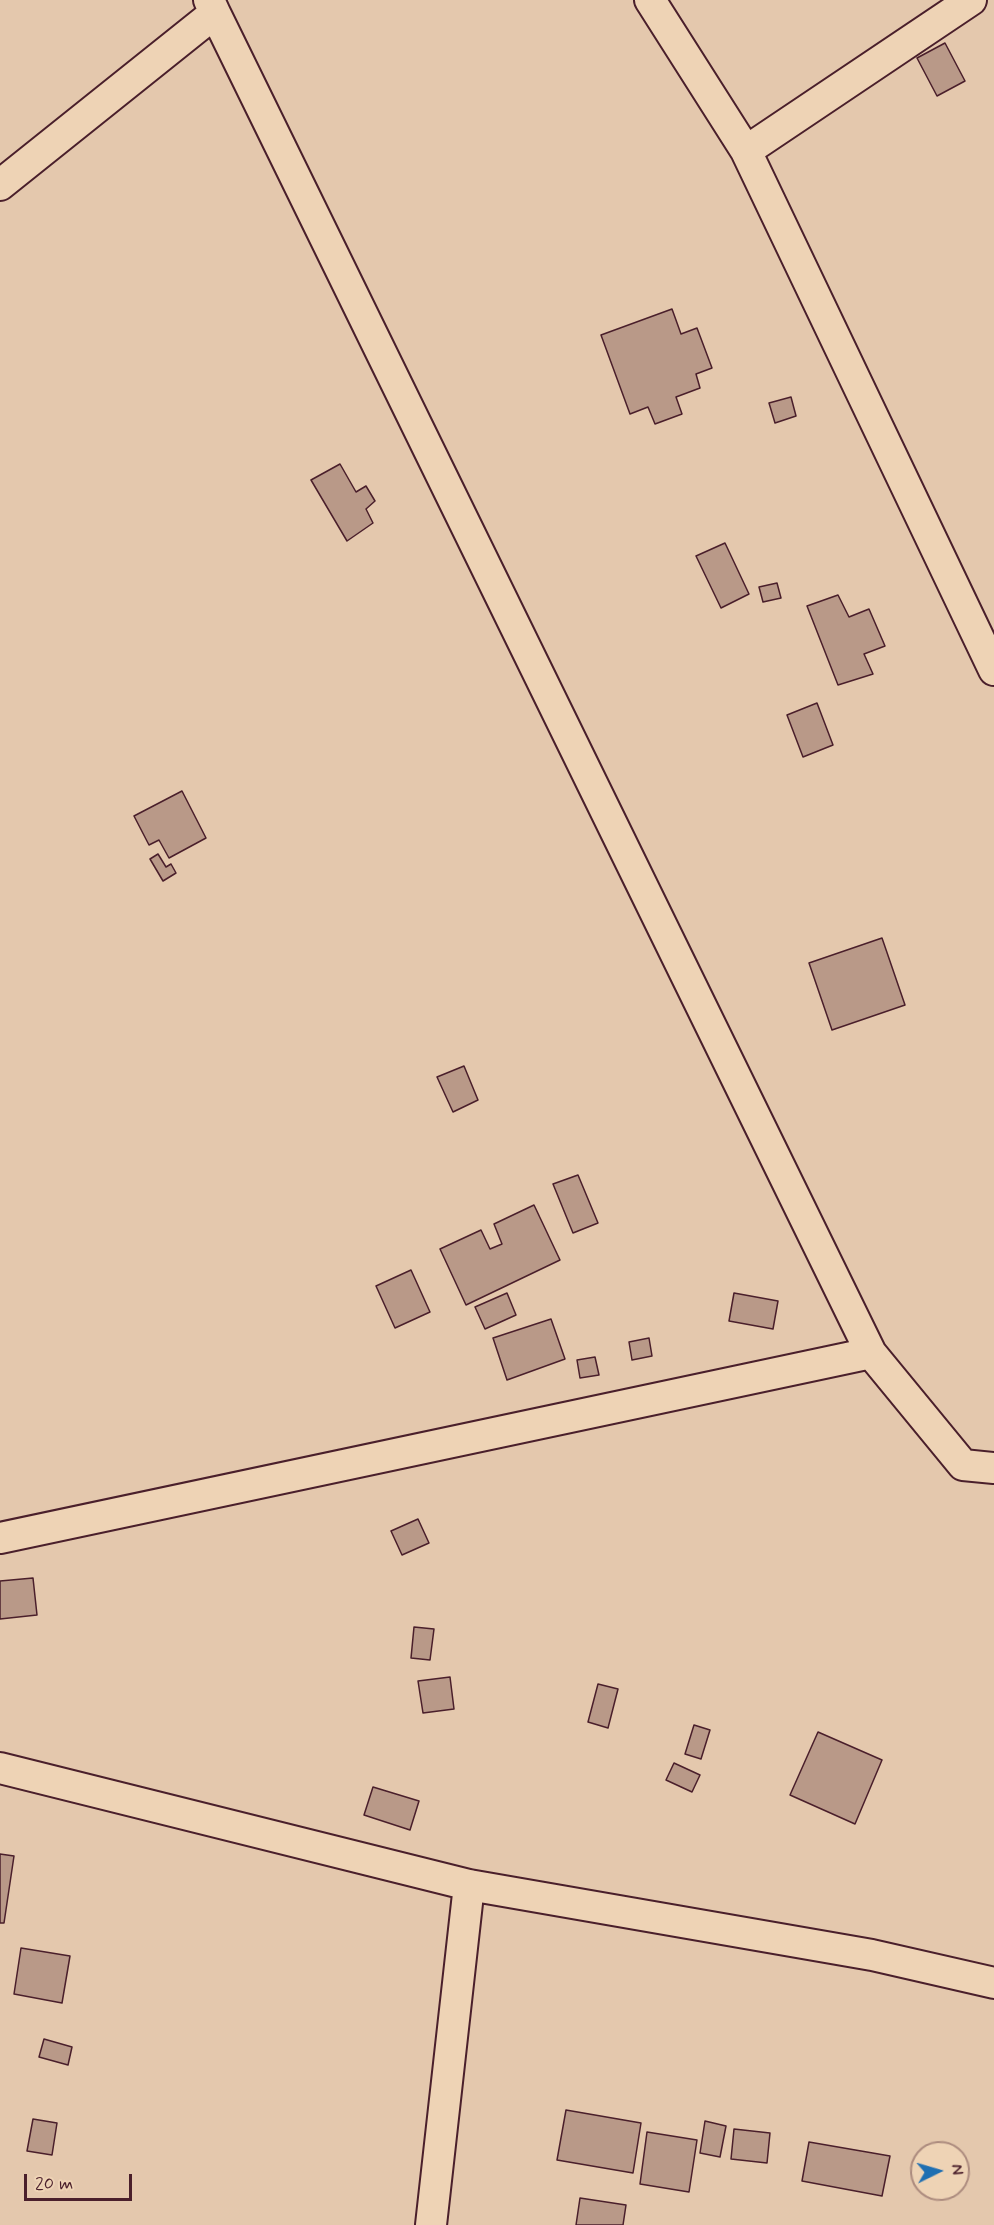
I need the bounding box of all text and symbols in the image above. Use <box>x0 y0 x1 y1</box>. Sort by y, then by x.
north arrow <box>910 2141 970 2201</box>
scale bar <box>27 2162 135 2200</box>
text: N <box>946 2163 967 2176</box>
text: 20 m <box>35 2172 73 2196</box>

